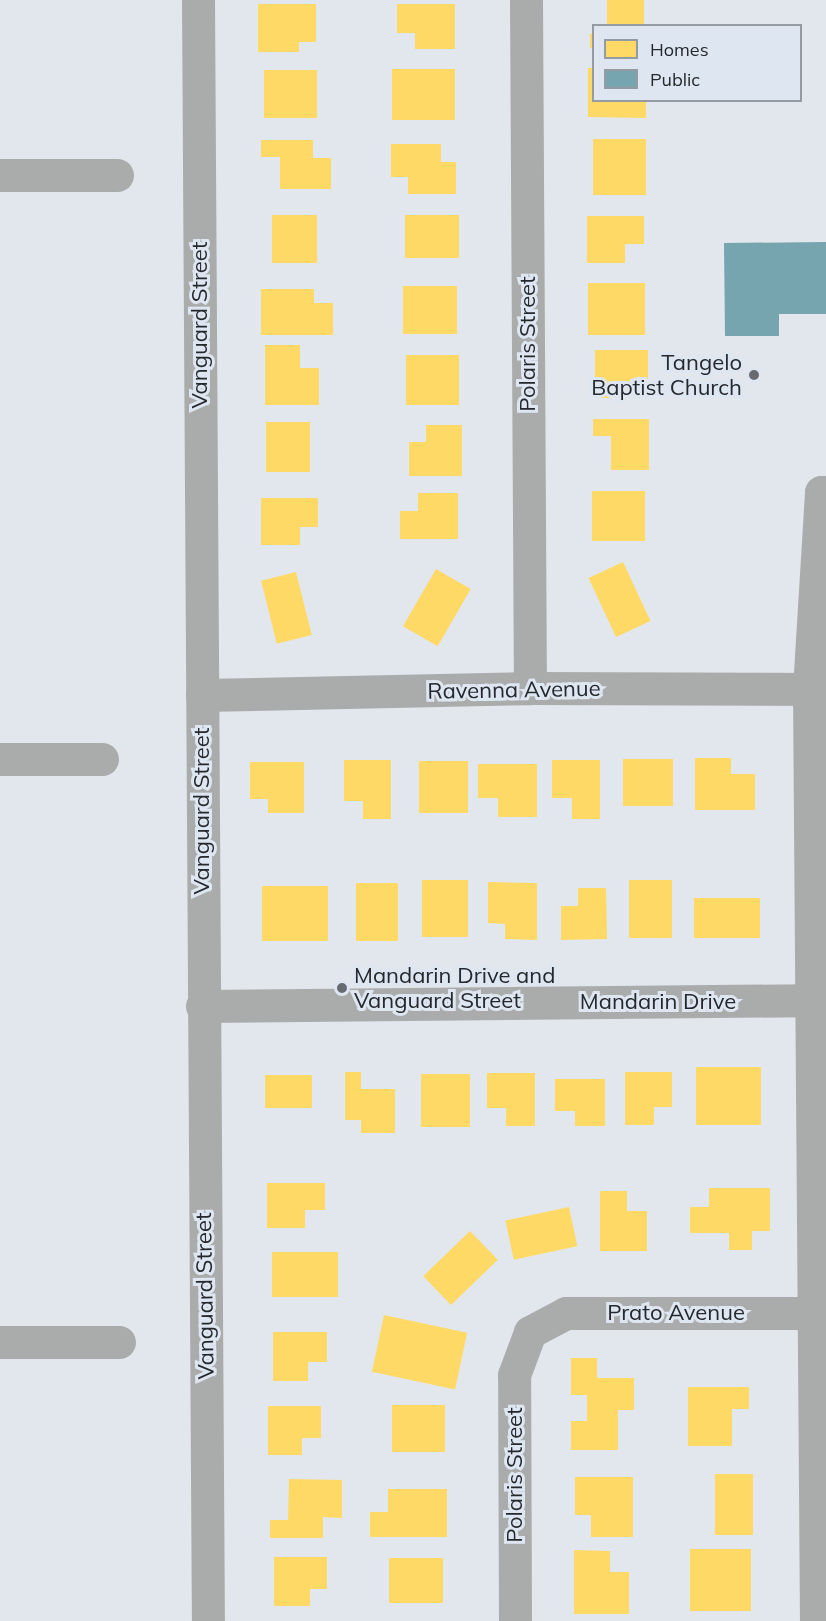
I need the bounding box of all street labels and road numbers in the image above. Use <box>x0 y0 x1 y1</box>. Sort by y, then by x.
street label: Vanguard Street <box>187 242 213 408</box>
street label: Polaris Street <box>515 276 541 412</box>
street label: Ravenna Avenue <box>427 675 601 705</box>
street label: Vanguard Street <box>189 728 215 894</box>
street label: Mandarin Drive <box>580 989 736 1015</box>
street label: Vanguard Street <box>190 1212 220 1380</box>
street label: Prato Avenue <box>607 1300 745 1326</box>
street label: Polaris Street <box>502 1407 528 1543</box>

